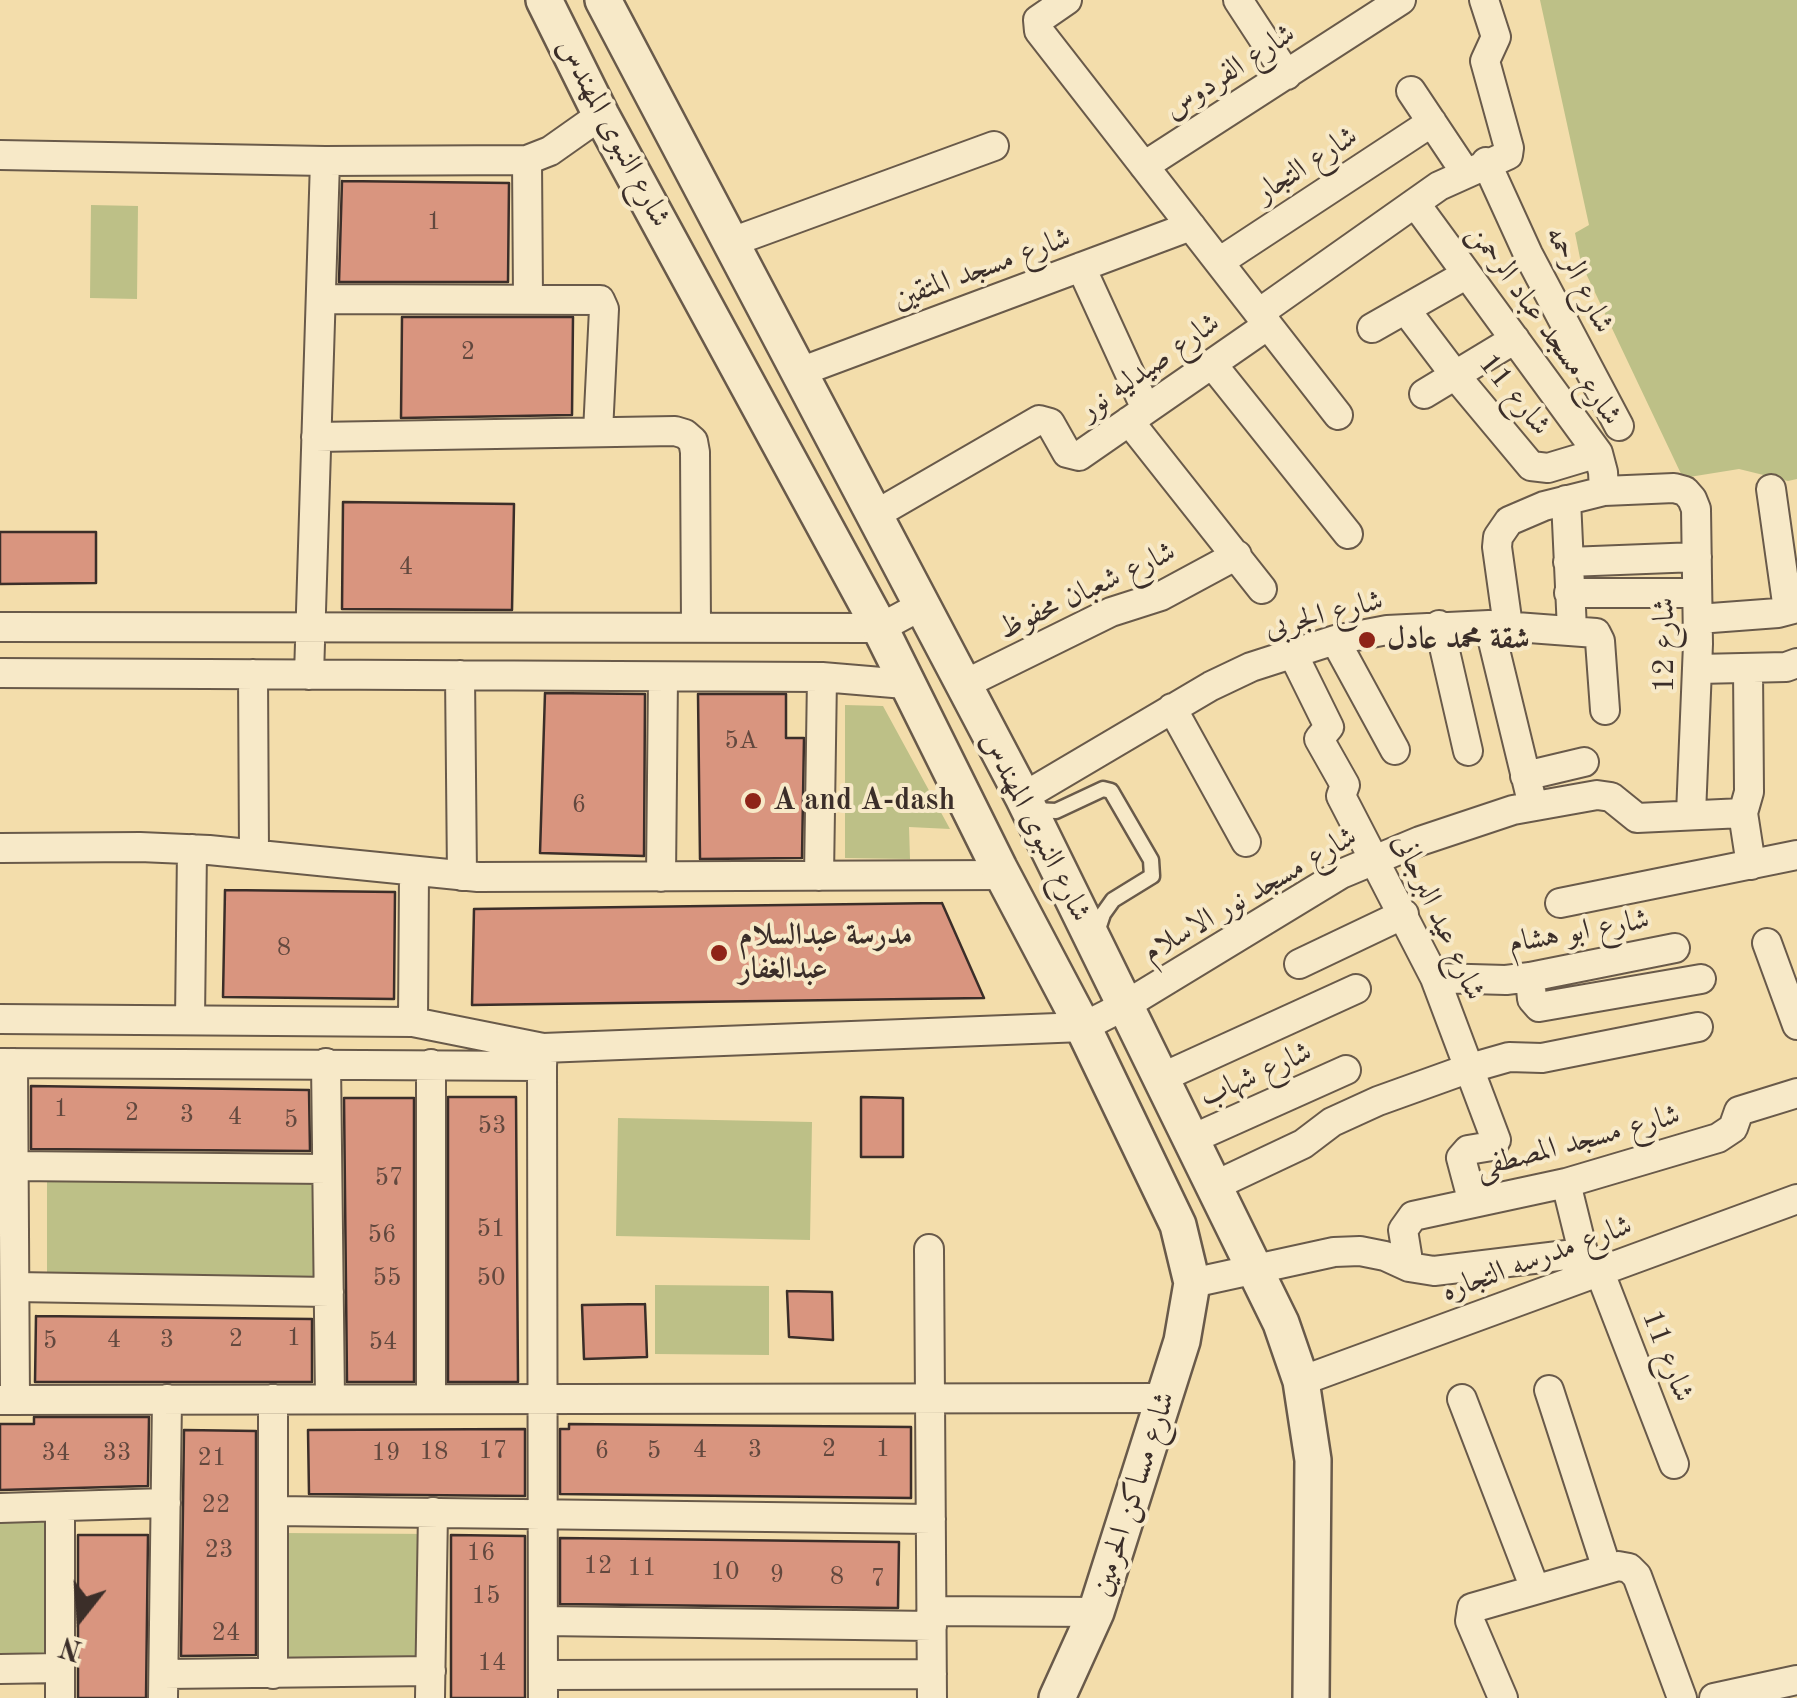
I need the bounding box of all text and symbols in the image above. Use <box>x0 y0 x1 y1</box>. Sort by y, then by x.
street label: شارع الفردوس <box>1158 16 1302 128</box>
street label: شارع النبوى المهندس <box>548 32 678 234</box>
street label: شارع التجار <box>1249 119 1365 211</box>
house number: 1 <box>427 207 441 237</box>
street label: شارع مسجد عباد الرحمن <box>1459 217 1629 433</box>
street label: شارع مسجد المتقين <box>888 220 1076 318</box>
street label: شارع الرحمه <box>1537 220 1621 340</box>
street label: شارع صيدليه نور <box>1073 305 1227 429</box>
house number: 2 <box>461 337 475 367</box>
street label: شارع 11 <box>1470 347 1558 443</box>
street label: شارع شعبان محفوظ <box>992 534 1182 648</box>
house number: 4 <box>399 552 413 582</box>
street label: شارع الجربى <box>1261 583 1387 647</box>
street label: شارع 12 <box>1647 597 1683 693</box>
place label: شقة محمد عادل <box>1387 622 1530 658</box>
marker: شقة محمد عادل <box>1356 629 1378 651</box>
house number: 5A <box>724 726 758 756</box>
street label: شارع النبوى المهندس <box>972 726 1098 928</box>
place label: A and A-dash <box>773 783 955 819</box>
house number: 6 <box>572 790 586 820</box>
marker: A and A-dash <box>742 790 764 812</box>
street label: شارع مسجد نور الاسلام <box>1137 819 1363 971</box>
street label: شارع عيد البرجانى <box>1384 828 1492 1006</box>
street label: شارع ابو هشام <box>1506 902 1652 962</box>
place label: مدرسة عبدالسلام عبدالغفار <box>739 918 912 988</box>
house number: 8 <box>277 933 291 963</box>
marker: مدرسة عبدالسلام عبدالغفار <box>708 942 730 964</box>
street label: شارع شهاب <box>1194 1034 1318 1116</box>
house number: 1 <box>54 1094 68 1124</box>
street label: شارع مسجد المصطفى <box>1472 1097 1684 1187</box>
house number: 2 <box>125 1098 139 1128</box>
house number: 3 <box>180 1100 194 1130</box>
house number: 4 <box>228 1102 242 1132</box>
house number: 5 <box>284 1105 298 1135</box>
house number: 53 <box>478 1111 506 1141</box>
house number: 57 <box>375 1163 403 1193</box>
street label: شارع مدرسه التجاره <box>1437 1208 1637 1310</box>
house number: 51 <box>477 1214 505 1244</box>
house number: 56 <box>368 1220 396 1250</box>
house number: 55 <box>373 1263 401 1293</box>
house number: 50 <box>477 1263 505 1293</box>
street label: شارع 11 <box>1633 1305 1701 1407</box>
house number: 1 <box>287 1323 301 1353</box>
house number: 2 <box>229 1324 243 1354</box>
house number: 4 <box>107 1325 121 1355</box>
house number: 3 <box>160 1325 174 1355</box>
house number: 5 <box>43 1326 57 1356</box>
house number: 54 <box>369 1327 397 1357</box>
street label: شارع مساكن الحرمين <box>1084 1387 1184 1601</box>
house number: 2 <box>822 1434 836 1464</box>
house number: 1 <box>876 1434 890 1464</box>
house number: 4 <box>693 1435 707 1465</box>
house number: 3 <box>748 1435 762 1465</box>
house number: 17 <box>479 1436 507 1466</box>
house number: 6 <box>595 1436 609 1466</box>
house number: 5 <box>647 1436 661 1466</box>
house number: 18 <box>420 1437 448 1467</box>
house number: 34 <box>42 1438 70 1468</box>
house number: 33 <box>103 1438 131 1468</box>
house number: 19 <box>372 1438 400 1468</box>
house number: 21 <box>198 1443 226 1473</box>
house number: 22 <box>202 1490 230 1520</box>
house number: 23 <box>205 1535 233 1565</box>
house number: 16 <box>467 1538 495 1568</box>
house number: 12 <box>584 1551 612 1581</box>
house number: 11 <box>628 1553 656 1583</box>
house number: 10 <box>711 1557 739 1587</box>
house number: 9 <box>770 1560 784 1590</box>
house number: 8 <box>830 1562 844 1592</box>
house number: 7 <box>871 1564 885 1594</box>
north arrow <box>30 1568 130 1668</box>
house number: 15 <box>472 1581 500 1611</box>
house number: 24 <box>212 1618 240 1648</box>
text: N <box>57 1630 86 1663</box>
house number: 14 <box>478 1648 506 1678</box>

